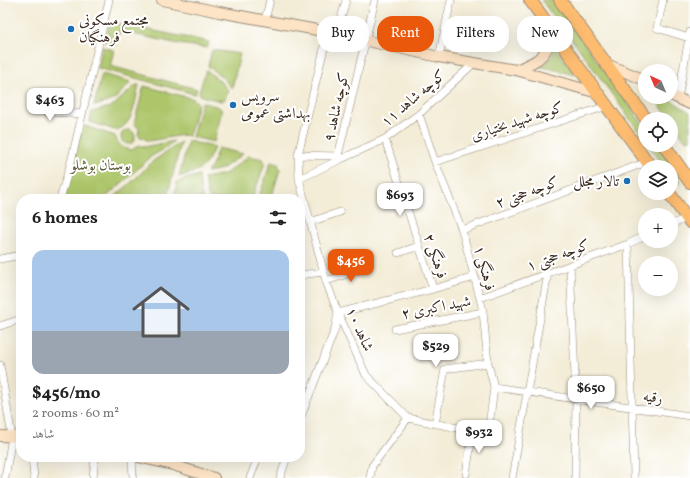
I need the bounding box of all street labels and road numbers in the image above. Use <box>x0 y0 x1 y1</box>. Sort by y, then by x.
street label: کوچه شاهد ۱۱ <box>377 66 451 133</box>
street label: کوچه شاهد ۹ <box>319 71 356 144</box>
street label: کوچه شهید بختیاری <box>468 98 567 147</box>
street label: کوچه حجتی ۲ <box>493 172 562 215</box>
street label: فرهنگی ۲ <box>417 231 452 282</box>
street label: کوچه حجتی ۱ <box>524 235 593 278</box>
street label: فرهنگی ۱ <box>467 243 500 293</box>
street label: شهید اکبری ۲ <box>400 291 473 325</box>
street label: شاهد ۱۰ <box>340 304 378 355</box>
street label: رقیه <box>641 387 664 410</box>

